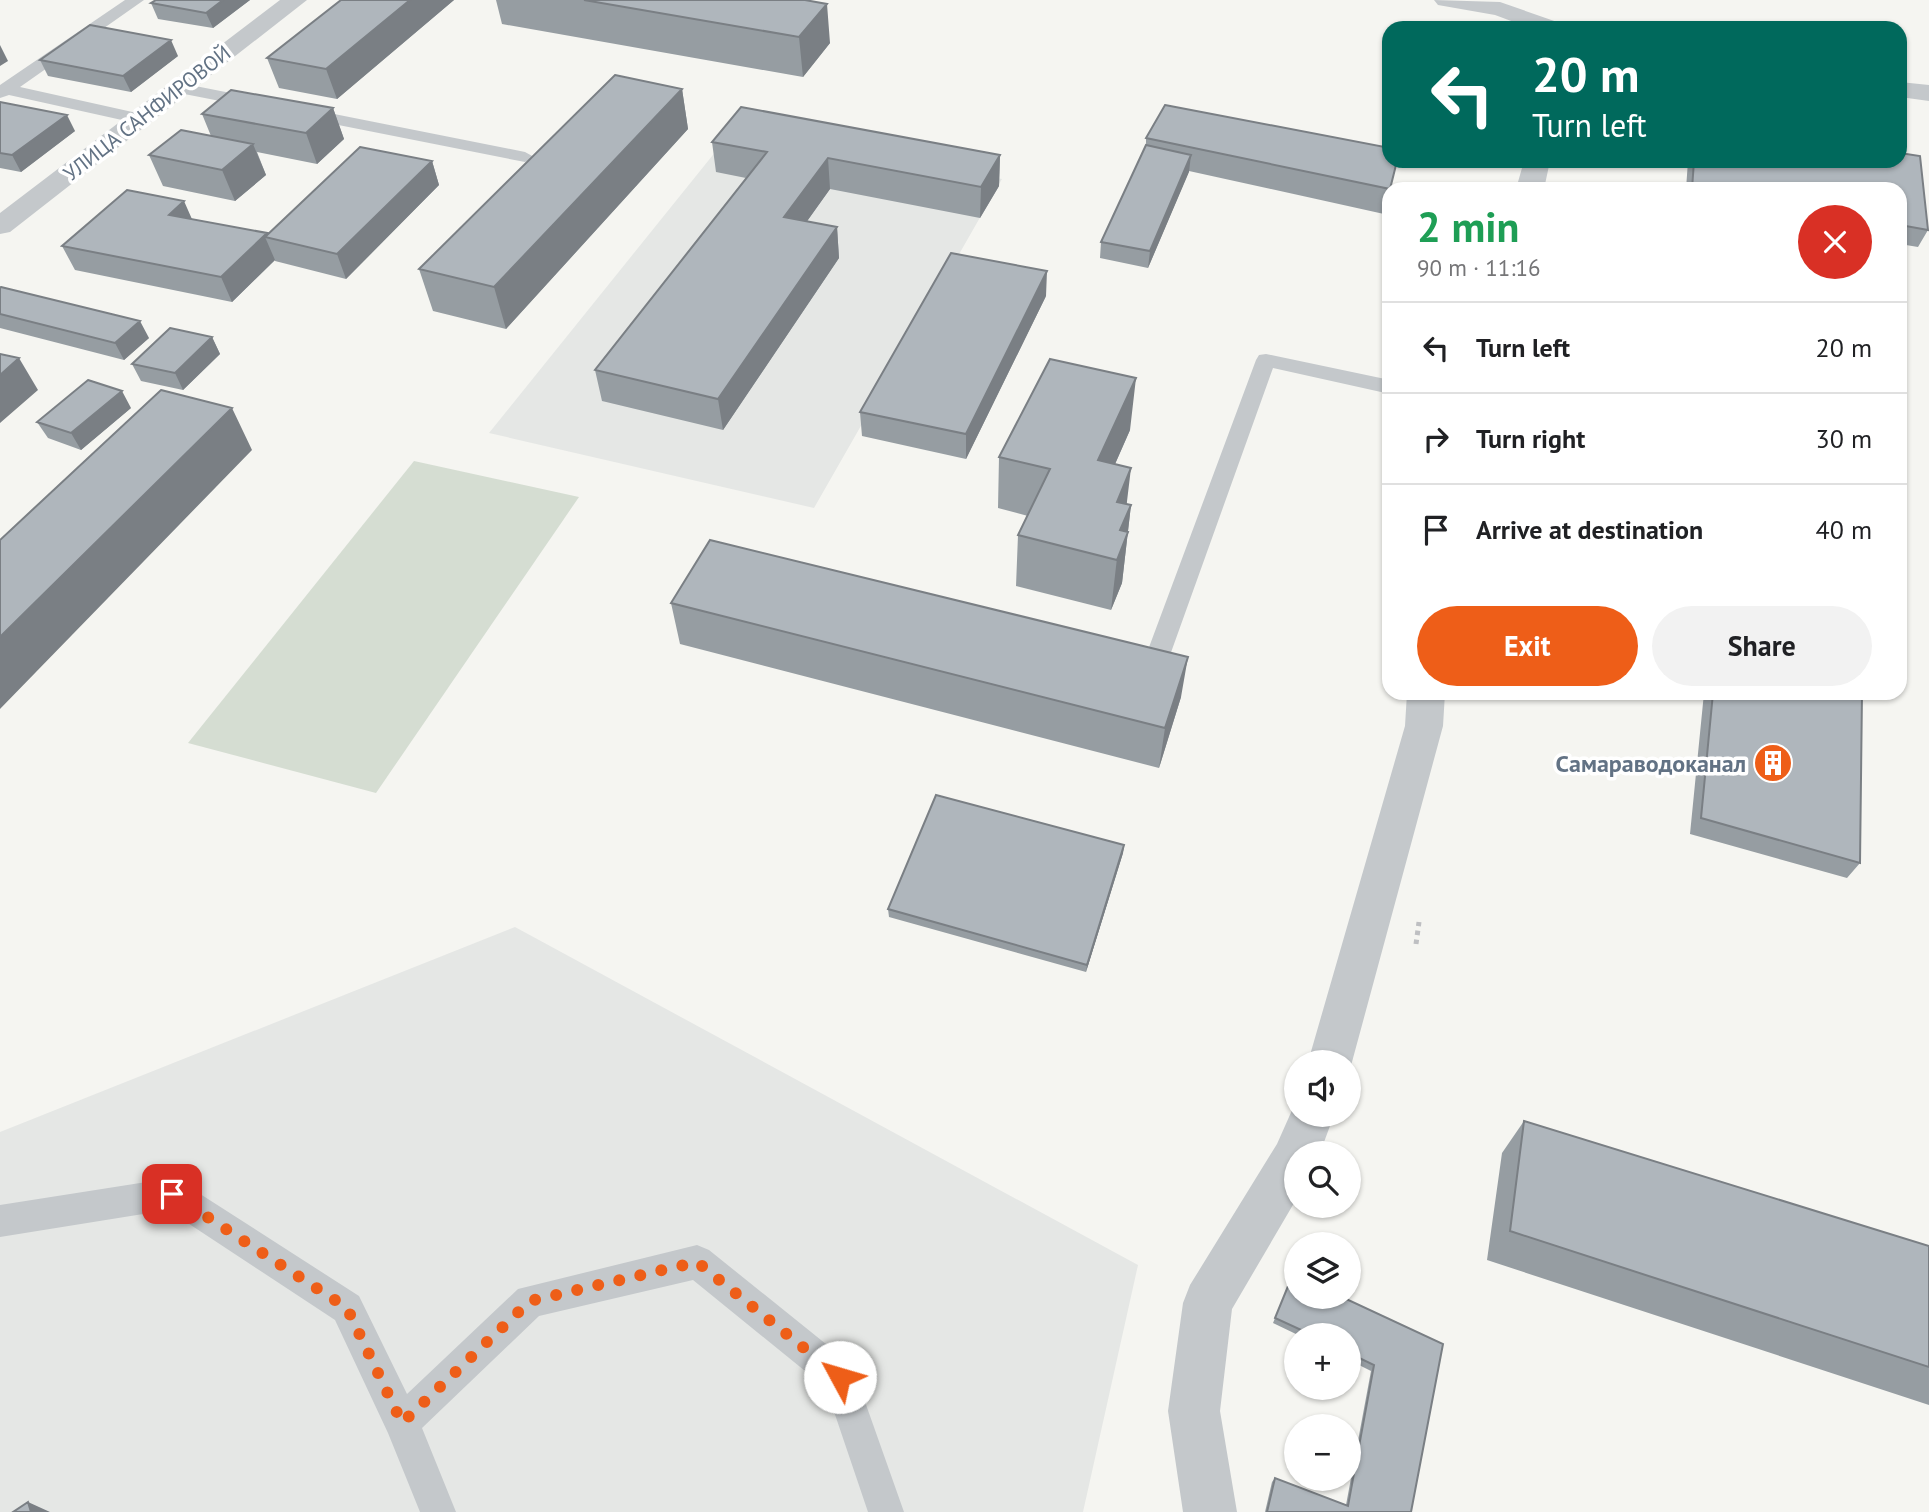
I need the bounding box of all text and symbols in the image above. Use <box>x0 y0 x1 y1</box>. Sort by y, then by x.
street label: УЛИЦА САНФИРОВОЙ <box>58 39 236 187</box>
text: 20 m <box>1532 42 1639 106</box>
icon: left <box>1417 49 1508 140</box>
text: Turn left <box>1532 104 1647 146</box>
text: 2 min <box>1417 199 1519 254</box>
button: close <box>1798 205 1872 279</box>
text: 90 m · 11:16 <box>1417 253 1541 282</box>
icon: left <box>1417 329 1455 367</box>
text: Turn left <box>1476 331 1570 364</box>
text: 20 m <box>1816 331 1872 364</box>
icon: right <box>1417 420 1455 458</box>
text: Turn right <box>1476 422 1585 455</box>
text: 30 m <box>1816 422 1872 455</box>
icon: arrive <box>1417 511 1455 549</box>
text: Arrive at destination <box>1476 513 1703 546</box>
text: 40 m <box>1816 513 1872 546</box>
button: Exit <box>1417 606 1638 686</box>
button: Share <box>1652 606 1872 686</box>
building icon: Самараводоканал <box>1752 742 1794 784</box>
place label: Самараводоканал <box>1556 748 1746 779</box>
map controls <box>1284 1050 1361 1491</box>
button: sound <box>1284 1050 1361 1127</box>
button: search <box>1284 1141 1361 1218</box>
pin <box>142 1164 202 1224</box>
icon: arrive <box>153 1175 191 1213</box>
button: layers <box>1284 1232 1361 1309</box>
button: + <box>1284 1323 1361 1400</box>
position arrow <box>803 1340 877 1414</box>
button: − <box>1284 1414 1361 1491</box>

